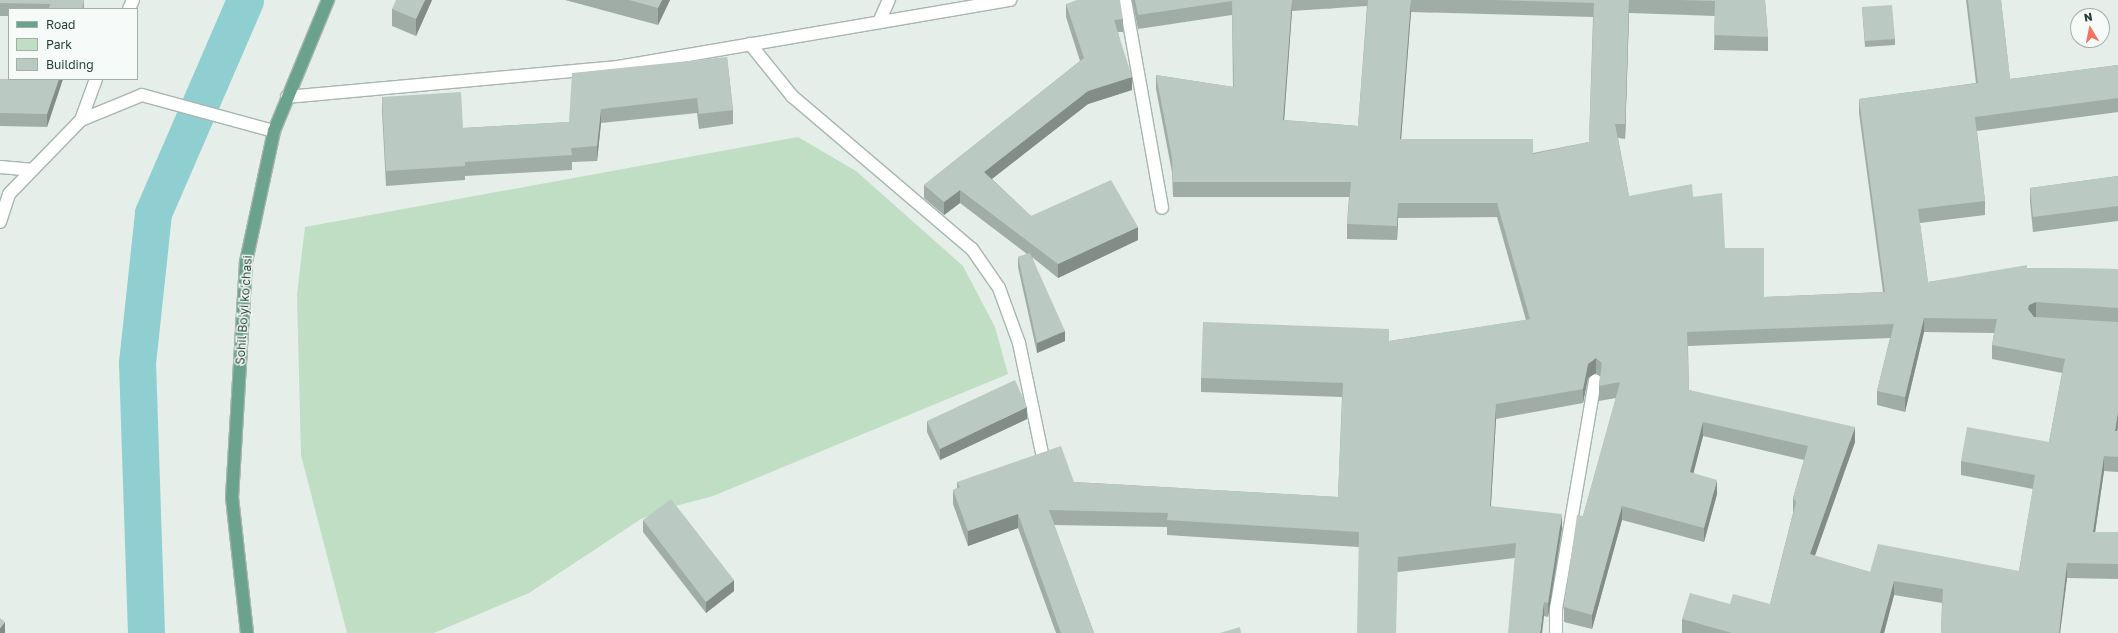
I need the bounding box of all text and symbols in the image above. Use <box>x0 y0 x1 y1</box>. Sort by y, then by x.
legend <box>8 8 138 80</box>
north arrow <box>2070 8 2110 48</box>
text: N <box>2083 10 2093 24</box>
text: Road <box>46 17 75 32</box>
text: Park <box>46 37 72 52</box>
text: Building <box>46 57 94 72</box>
street label: Sohil Boʻyi koʻchasi <box>233 255 255 365</box>

